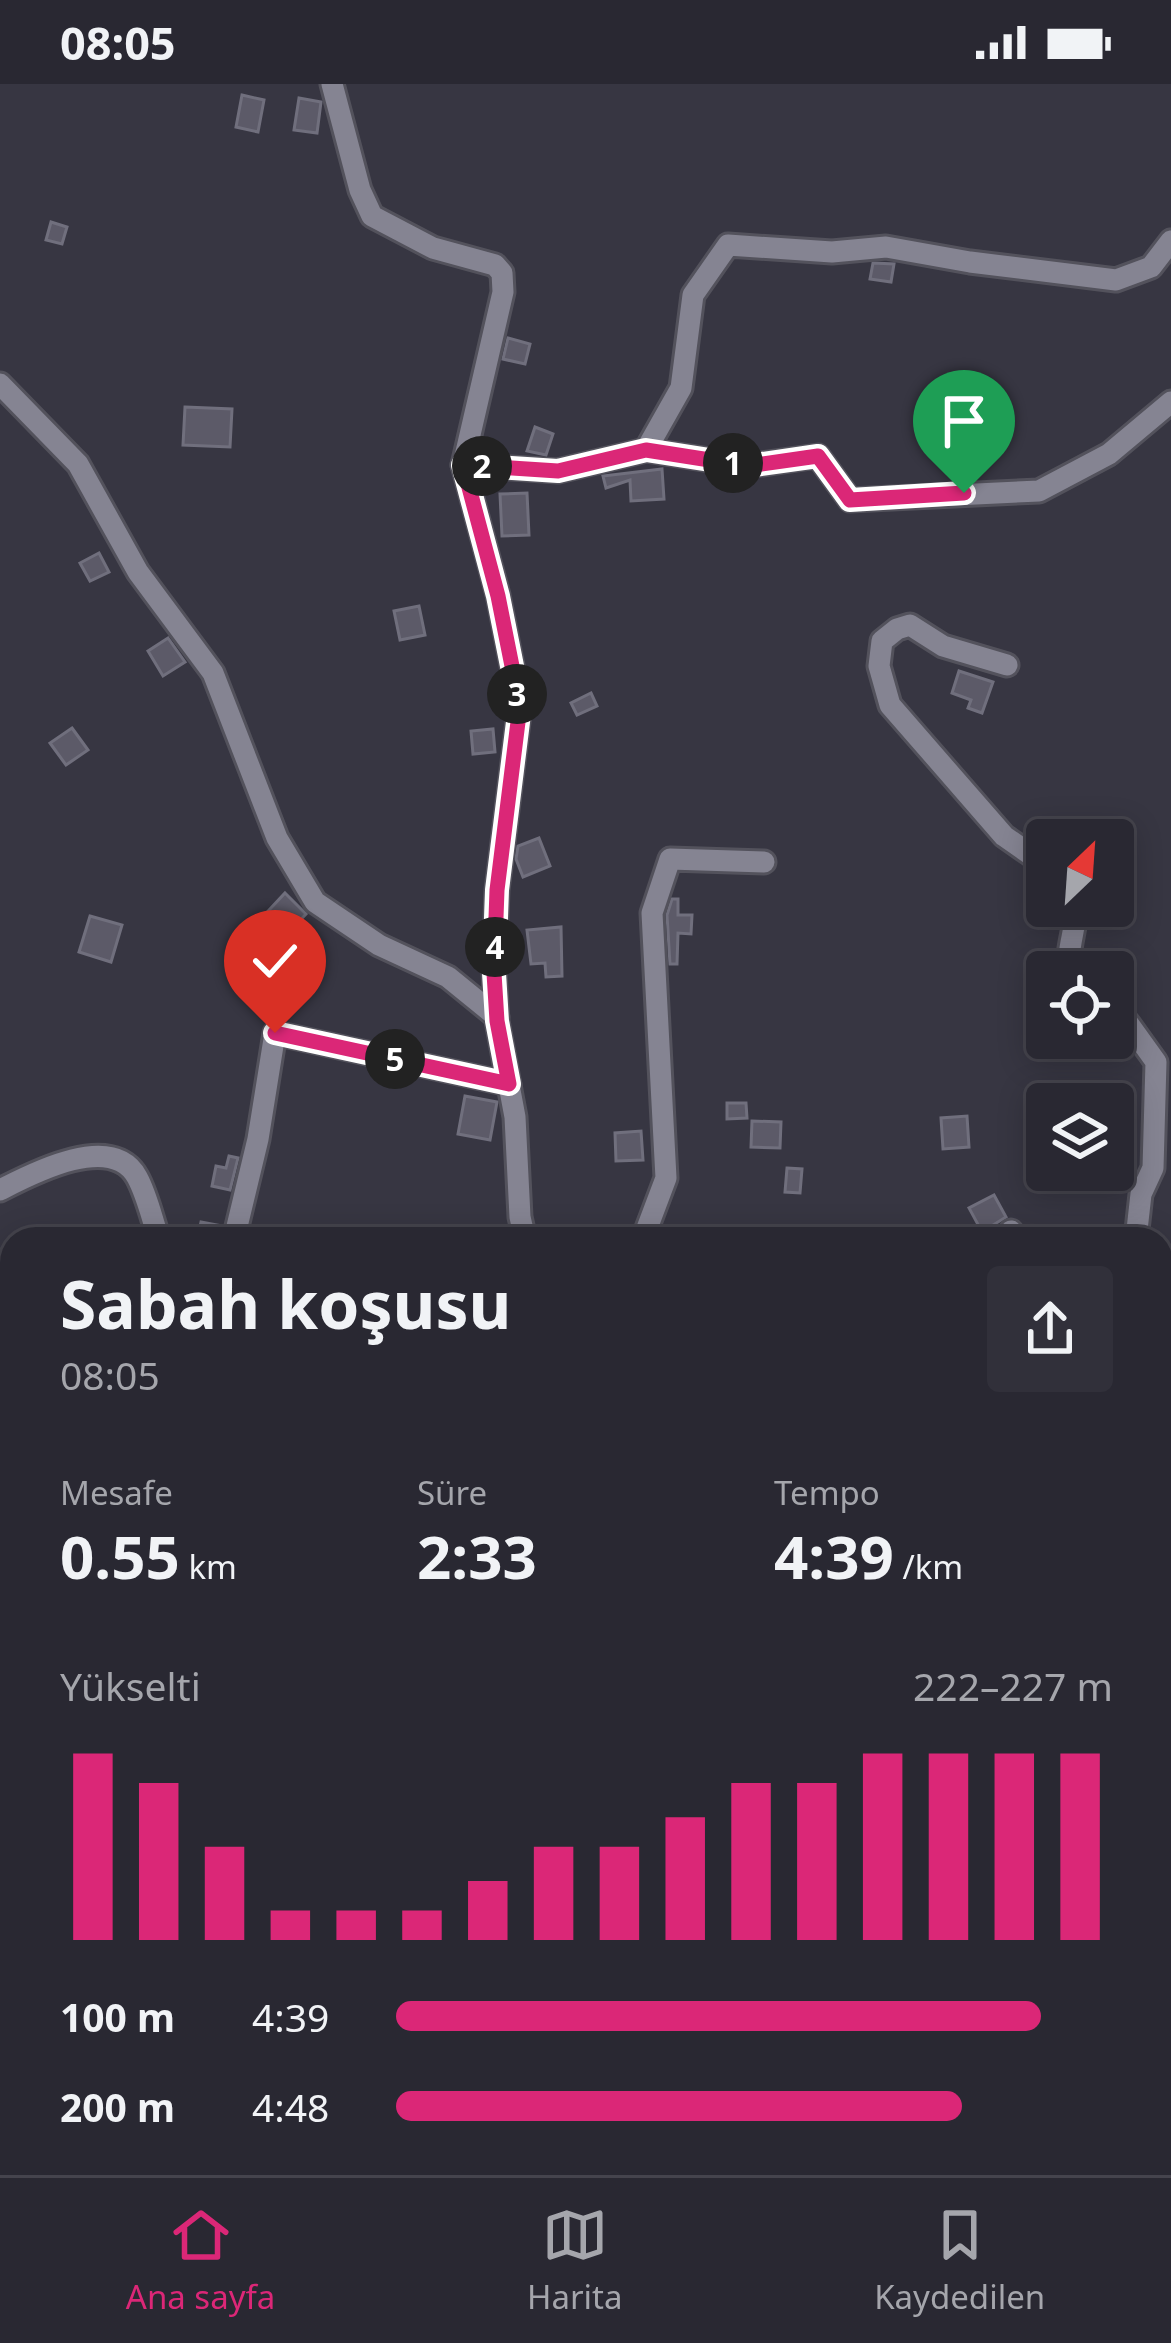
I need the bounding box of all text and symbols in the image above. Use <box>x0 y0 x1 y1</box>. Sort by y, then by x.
text: 08:05 <box>60 12 176 73</box>
pin <box>913 370 1015 493</box>
icon: arrive <box>931 388 997 454</box>
pin: 1 <box>703 433 763 493</box>
pin: 2 <box>452 436 512 496</box>
text: 1 <box>724 440 742 485</box>
text: 2 <box>473 443 491 488</box>
pin: 3 <box>487 664 547 724</box>
text: 3 <box>508 671 526 716</box>
north arrow <box>1026 819 1134 927</box>
map controls <box>1026 819 1134 1191</box>
pin <box>224 910 326 1033</box>
pin: 4 <box>465 917 525 977</box>
text: 4 <box>486 924 504 969</box>
icon: check <box>242 928 308 994</box>
button: locate <box>1026 951 1134 1059</box>
pin: 5 <box>365 1029 425 1089</box>
text: 5 <box>386 1036 404 1081</box>
button: layers <box>1026 1083 1134 1191</box>
text: Sabah koşusu <box>60 1258 511 1348</box>
button: share <box>987 1266 1113 1392</box>
text: 08:05 <box>60 1348 160 1401</box>
text: Mesafe <box>60 1470 173 1515</box>
text: Süre <box>417 1470 487 1515</box>
text: Tempo <box>774 1470 880 1515</box>
text: 0.55 <box>60 1515 180 1597</box>
text: 2:33 <box>417 1515 537 1597</box>
text: 4:39 <box>774 1515 894 1597</box>
text: km <box>180 1544 237 1589</box>
text: /km <box>894 1544 963 1589</box>
text: Yükselti <box>60 1659 201 1712</box>
text: 222–227 m <box>913 1659 1113 1712</box>
text: 100 m <box>60 1990 175 2043</box>
text: 4:39 <box>252 1990 329 2043</box>
text: 200 m <box>60 2080 175 2133</box>
text: 4:48 <box>252 2080 329 2133</box>
tab: Ana sayfa <box>126 2202 275 2319</box>
tab: Harita <box>527 2202 623 2319</box>
tab: Kaydedilen <box>874 2202 1045 2319</box>

